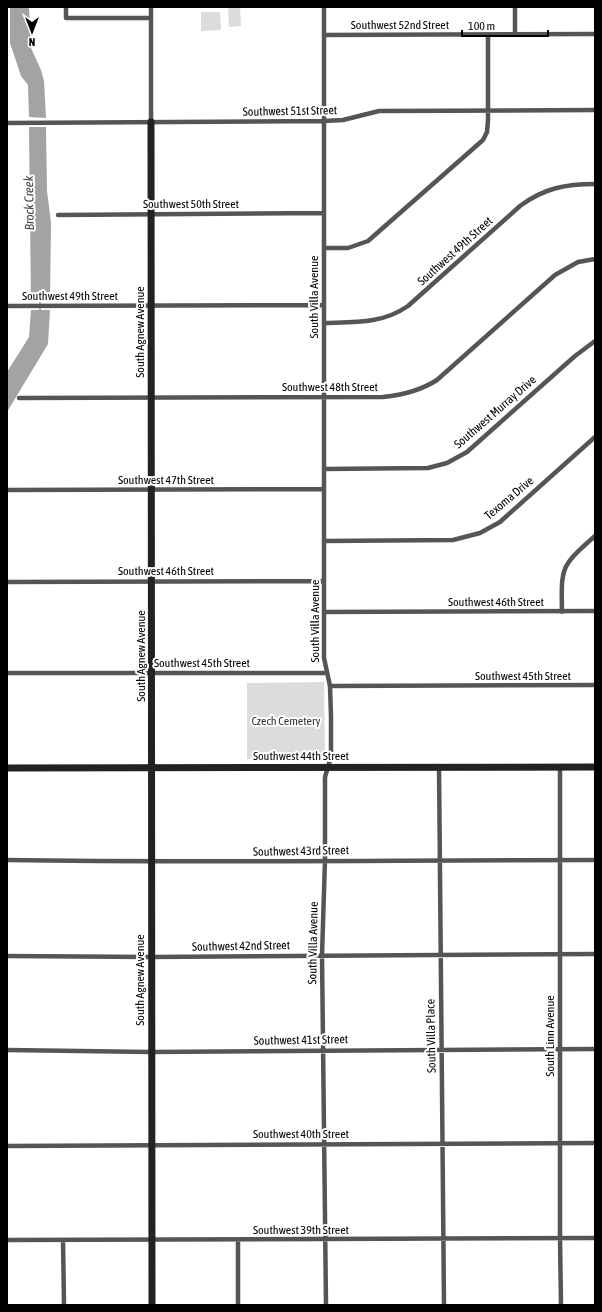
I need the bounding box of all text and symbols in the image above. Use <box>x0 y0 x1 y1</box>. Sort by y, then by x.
north arrow <box>12 12 52 52</box>
scale bar <box>462 12 548 38</box>
street label: Southwest 52nd Street <box>351 18 450 32</box>
text: 100 m <box>468 19 495 33</box>
text: N <box>29 36 35 48</box>
street label: Southwest 51st Street <box>243 103 338 119</box>
water label: Brock Creek <box>21 175 37 230</box>
street label: Southwest 50th Street <box>143 197 240 211</box>
street label: Southwest 49th Street <box>415 213 496 288</box>
street label: South Villa Avenue <box>307 256 321 338</box>
street label: South Agnew Avenue <box>133 286 147 378</box>
street label: Southwest 49th Street <box>22 289 119 303</box>
street label: Southwest Murray Drive <box>451 373 539 451</box>
street label: Southwest 48th Street <box>282 380 379 394</box>
street label: Southwest 47th Street <box>118 473 215 487</box>
street label: Texoma Drive <box>482 474 536 522</box>
street label: Southwest 46th Street <box>118 564 215 578</box>
street label: South Villa Avenue <box>308 580 322 662</box>
street label: Southwest 46th Street <box>448 595 545 609</box>
street label: South Agnew Avenue <box>134 610 148 702</box>
street label: Southwest 45th Street <box>154 656 251 670</box>
street label: Southwest 45th Street <box>475 669 572 683</box>
park label: Czech Cemetery <box>251 714 321 728</box>
street label: Southwest 44th Street <box>253 749 350 763</box>
street label: Southwest 43rd Street <box>253 843 350 859</box>
street label: South Villa Avenue <box>305 901 321 985</box>
street label: South Agnew Avenue <box>133 934 147 1026</box>
street label: Southwest 42nd Street <box>192 938 291 954</box>
street label: South Linn Avenue <box>543 995 557 1077</box>
street label: South Villa Place <box>423 999 439 1073</box>
street label: Southwest 41st Street <box>254 1032 349 1048</box>
street label: Southwest 40th Street <box>253 1127 350 1141</box>
street label: Southwest 39th Street <box>253 1223 350 1237</box>

